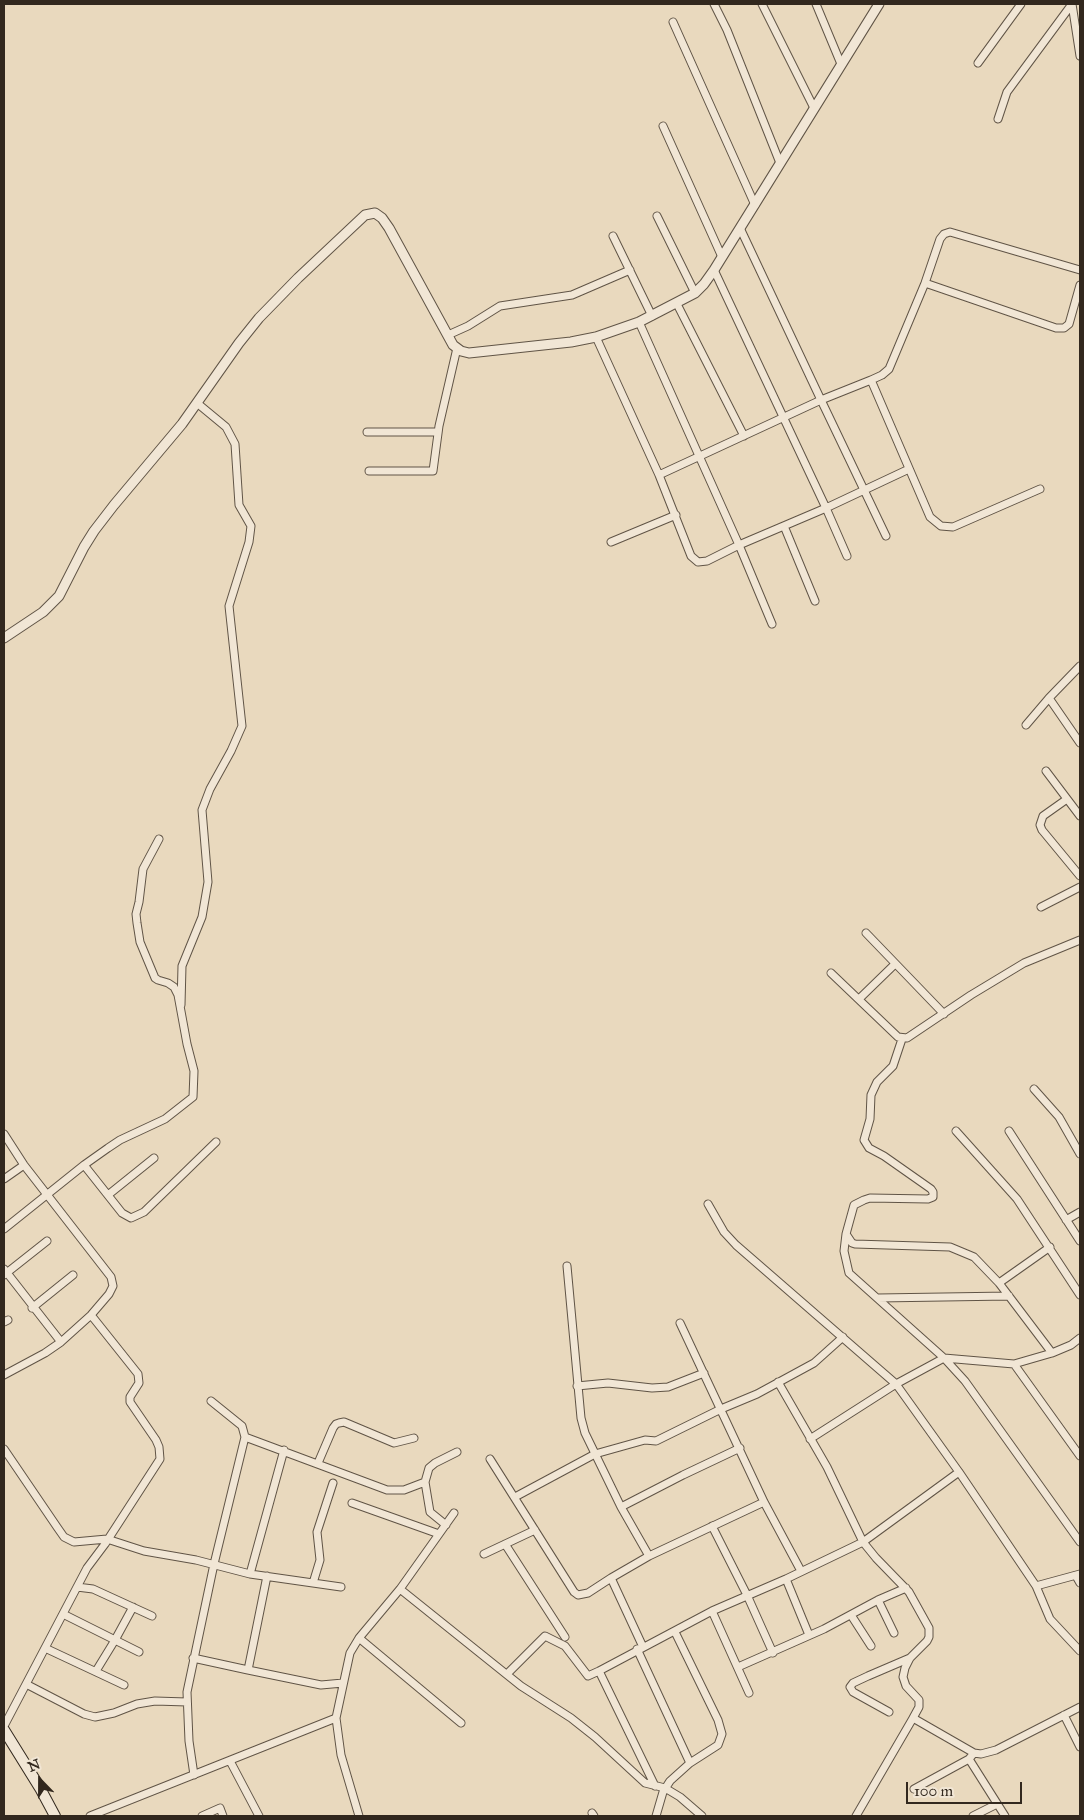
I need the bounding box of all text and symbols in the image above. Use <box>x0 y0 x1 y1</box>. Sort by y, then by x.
north arrow <box>15 1755 65 1805</box>
text: N <box>26 1756 43 1776</box>
scale bar <box>909 1772 1025 1804</box>
text: 100 m <box>914 1782 953 1800</box>

